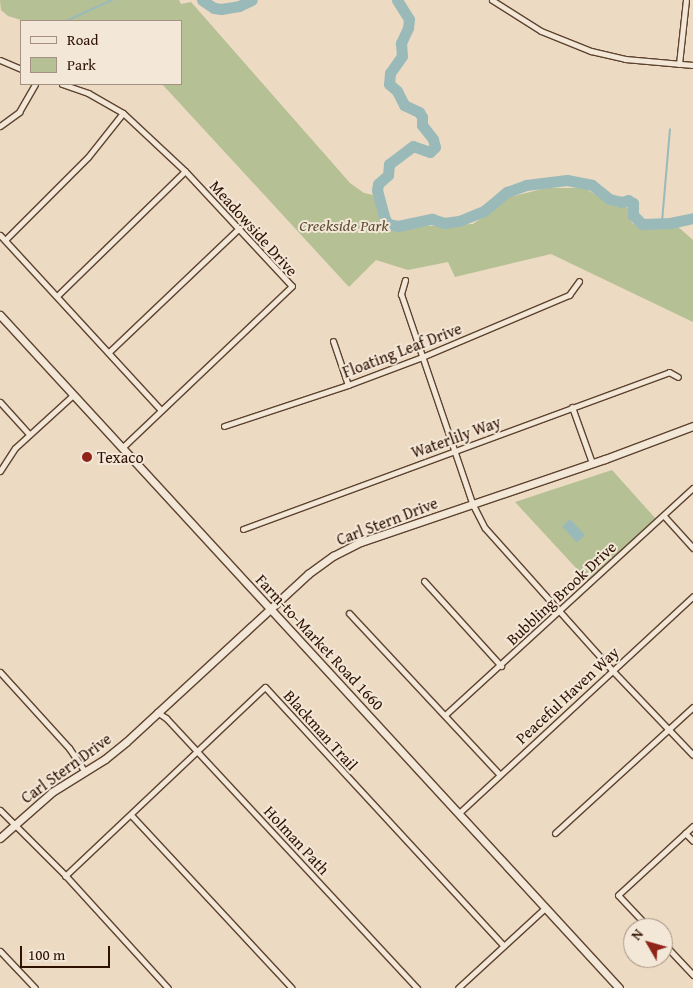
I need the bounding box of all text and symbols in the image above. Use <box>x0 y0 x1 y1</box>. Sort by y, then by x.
legend <box>20 20 182 85</box>
text: Road <box>67 29 98 50</box>
text: Park <box>67 54 96 75</box>
street label: Meadowside Drive <box>206 176 302 280</box>
park label: Creekside Park <box>299 215 389 235</box>
street label: Floating Leaf Drive <box>340 318 464 382</box>
street label: Waterlily Way <box>409 412 503 462</box>
place label: Texaco <box>97 447 144 467</box>
marker: Texaco <box>81 451 93 463</box>
street label: Carl Stern Drive <box>334 493 440 549</box>
street label: Bubbling Brook Drive <box>502 537 620 649</box>
street label: Farm-to-Market Road 1660 <box>252 570 388 714</box>
street label: Peaceful Haven Way <box>511 642 623 748</box>
street label: Blackman Trail <box>280 686 362 774</box>
street label: Carl Stern Drive <box>17 729 115 807</box>
street label: Holman Path <box>260 802 334 878</box>
north arrow <box>623 918 673 968</box>
text: N <box>626 925 648 944</box>
scale bar <box>22 936 112 968</box>
text: 100 m <box>28 944 65 965</box>

